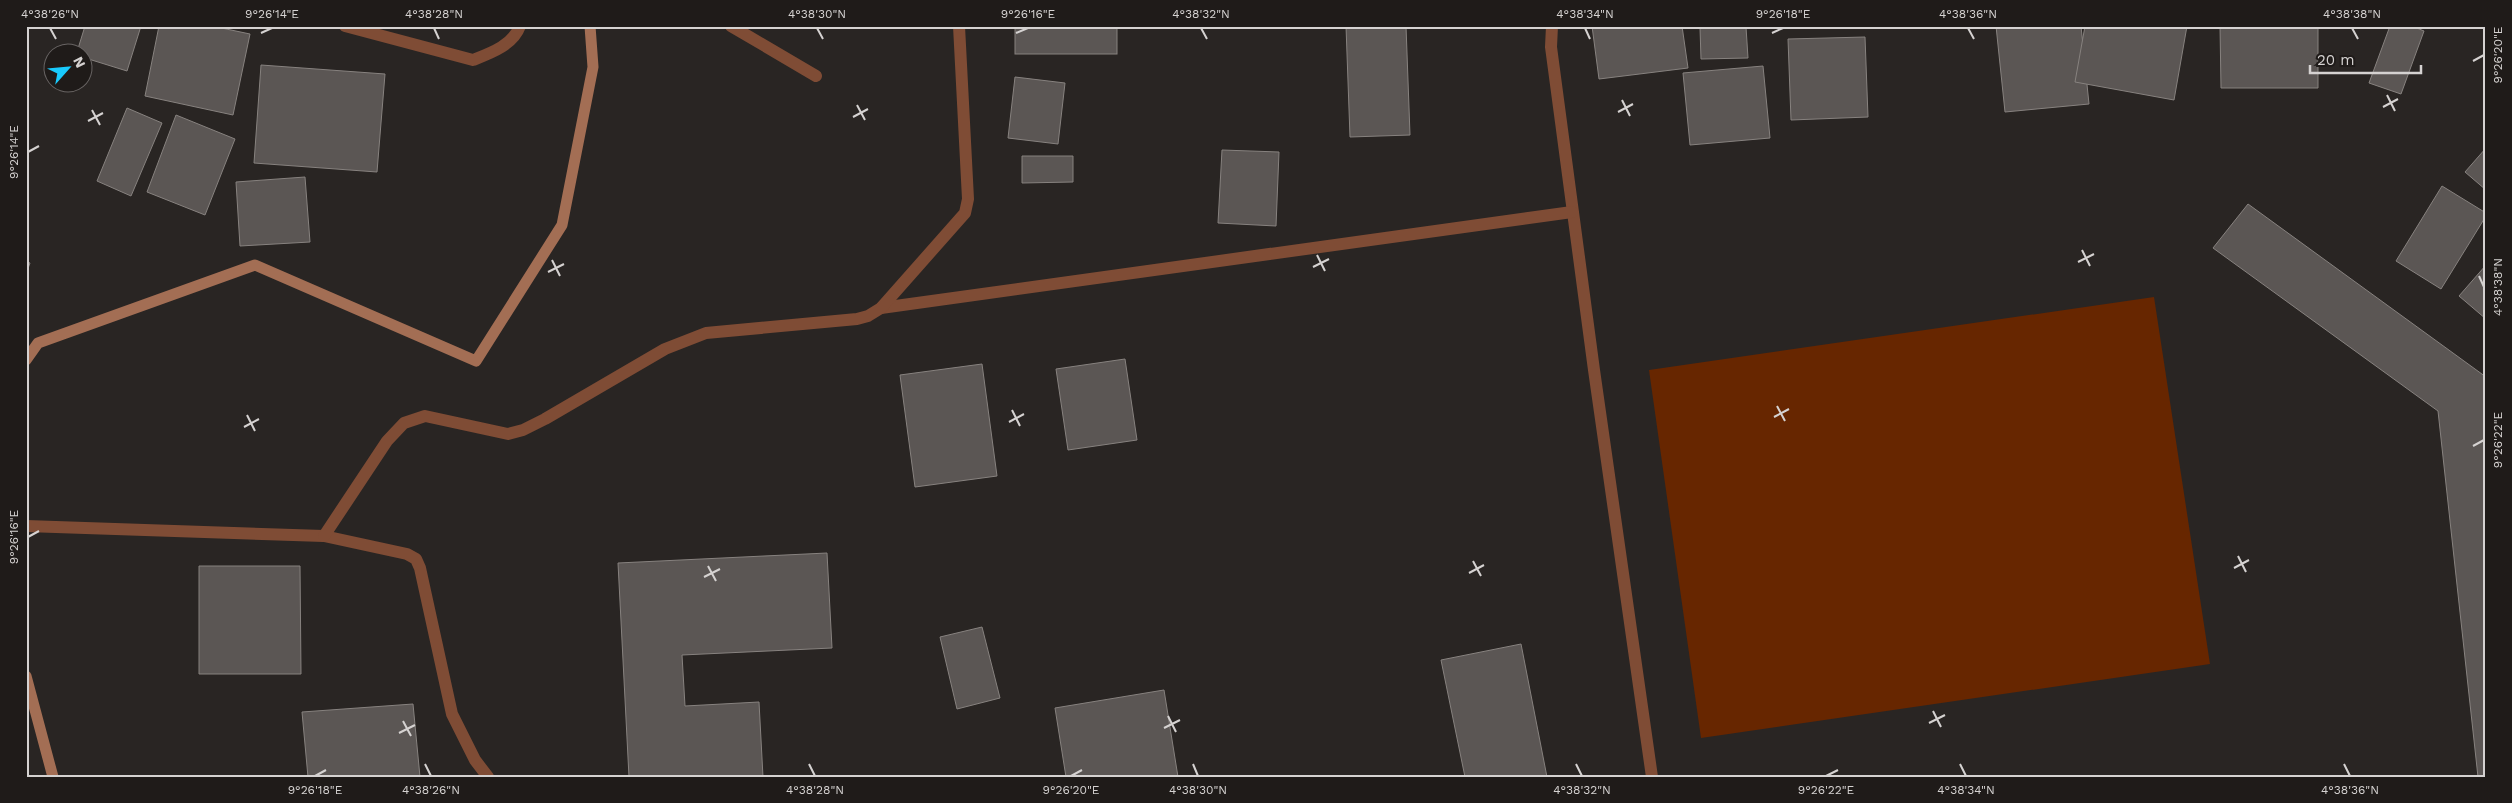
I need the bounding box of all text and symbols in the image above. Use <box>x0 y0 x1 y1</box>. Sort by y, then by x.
text: 4°38'26"N <box>21 7 79 21</box>
text: 9°26'14"E <box>245 7 299 21</box>
text: 4°38'28"N <box>405 7 463 21</box>
text: 4°38'30"N <box>788 7 846 21</box>
text: 9°26'16"E <box>1001 7 1056 21</box>
text: 4°38'32"N <box>1172 7 1230 21</box>
text: 4°38'34"N <box>1556 7 1614 21</box>
text: 9°26'18"E <box>1756 7 1811 21</box>
text: 4°38'36"N <box>1939 7 1997 21</box>
text: 4°38'38"N <box>2323 7 2381 21</box>
text: 9°26'20"E <box>2491 26 2505 83</box>
north arrow <box>42 42 92 92</box>
scale bar <box>2310 42 2421 74</box>
text: 20 m <box>2317 51 2355 69</box>
text: N <box>70 54 89 70</box>
text: 9°26'14"E <box>7 125 21 179</box>
text: 4°38'38"N <box>2491 258 2505 316</box>
text: 9°26'22"E <box>2491 411 2505 468</box>
text: 9°26'16"E <box>7 509 21 564</box>
text: 9°26'18"E <box>288 783 343 797</box>
text: 4°38'26"N <box>402 783 460 797</box>
text: 4°38'28"N <box>786 783 844 797</box>
text: 9°26'20"E <box>1043 783 1100 797</box>
text: 4°38'30"N <box>1169 783 1227 797</box>
text: 4°38'32"N <box>1553 783 1611 797</box>
text: 9°26'22"E <box>1798 783 1855 797</box>
text: 4°38'34"N <box>1937 783 1995 797</box>
text: 4°38'36"N <box>2321 783 2379 797</box>

